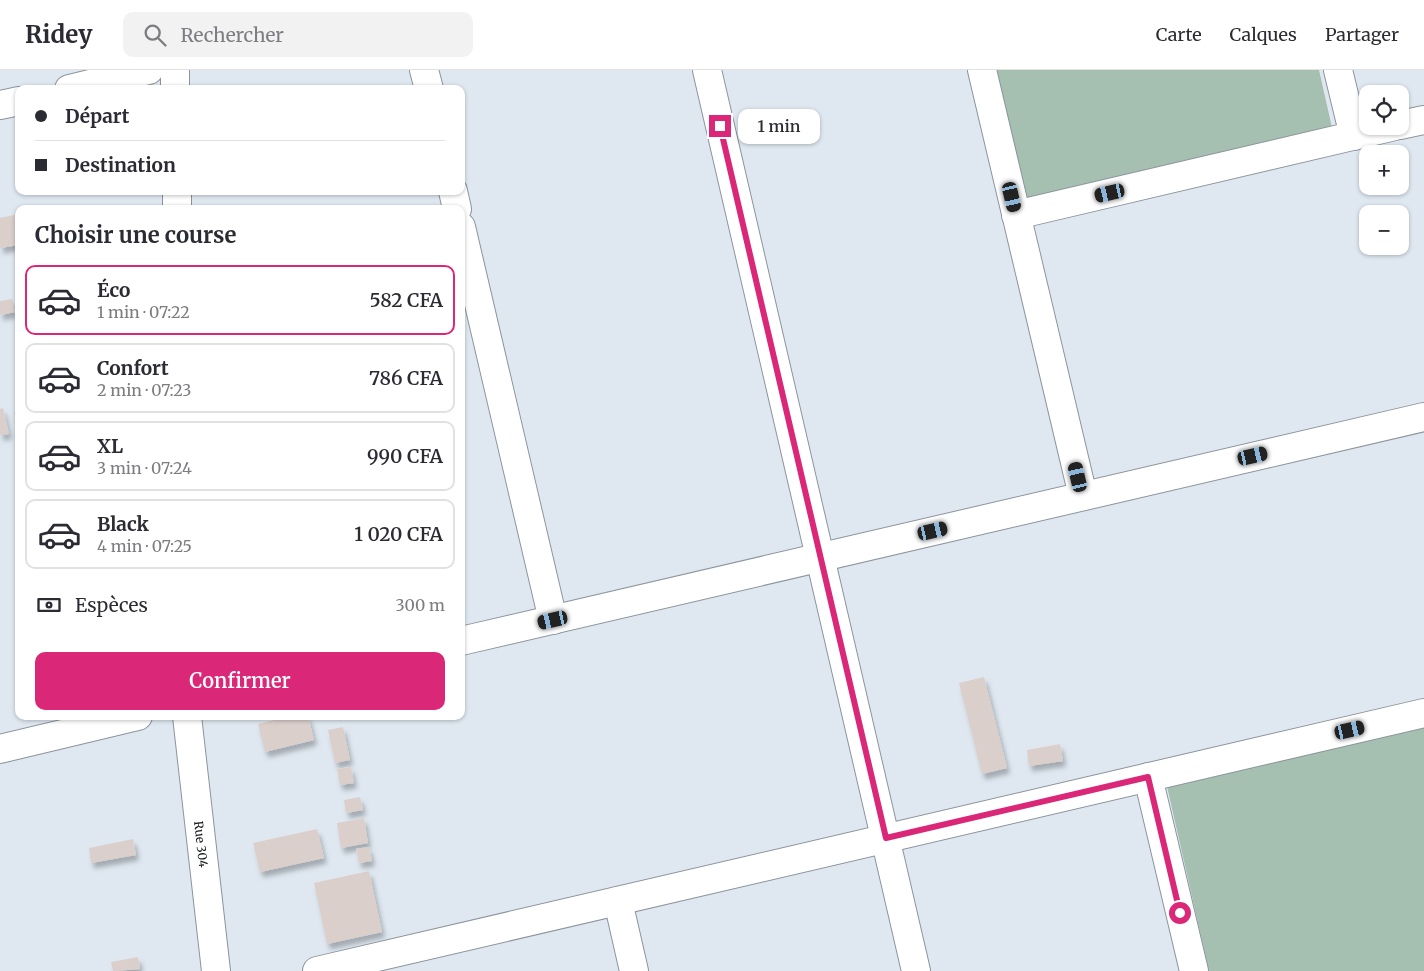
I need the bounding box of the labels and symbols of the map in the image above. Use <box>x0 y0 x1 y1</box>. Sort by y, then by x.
callout: 1 min <box>738 108 820 144</box>
route end <box>709 115 731 137</box>
car <box>1001 181 1022 213</box>
car <box>1093 182 1126 204</box>
car <box>1236 445 1269 467</box>
car <box>1067 461 1088 493</box>
car <box>916 520 949 542</box>
car <box>536 609 569 631</box>
car <box>1333 719 1366 741</box>
street label: Rue 304 <box>191 820 212 869</box>
route start <box>1169 902 1191 924</box>

